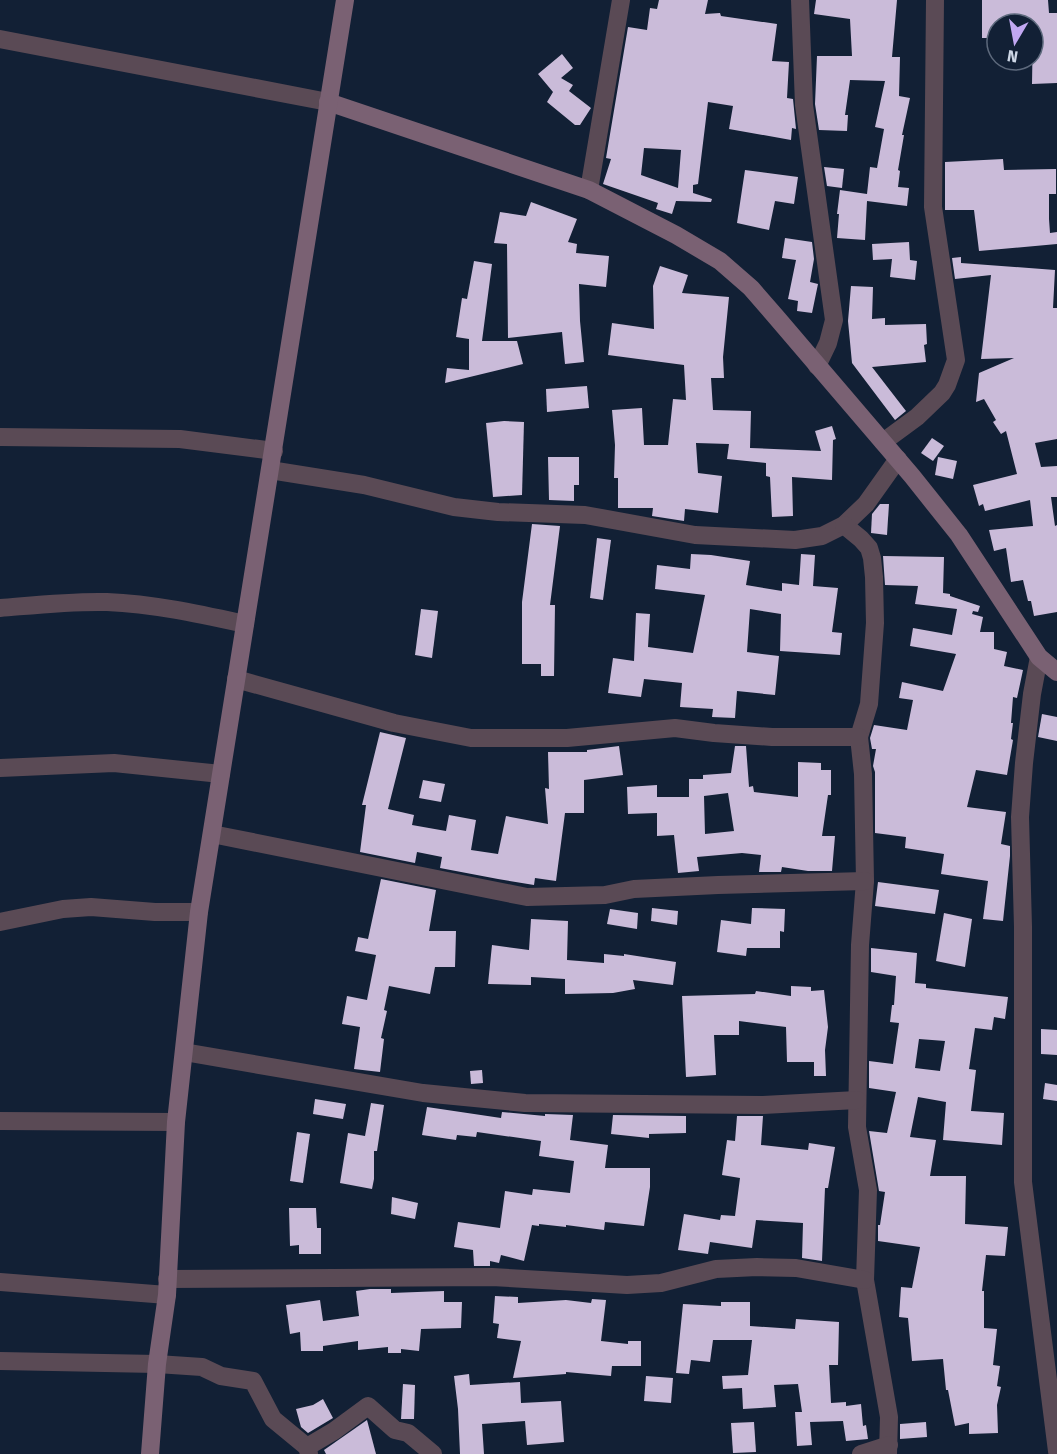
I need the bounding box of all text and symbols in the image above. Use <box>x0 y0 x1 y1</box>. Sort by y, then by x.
north arrow <box>985 12 1045 72</box>
text: N <box>1006 46 1019 67</box>

